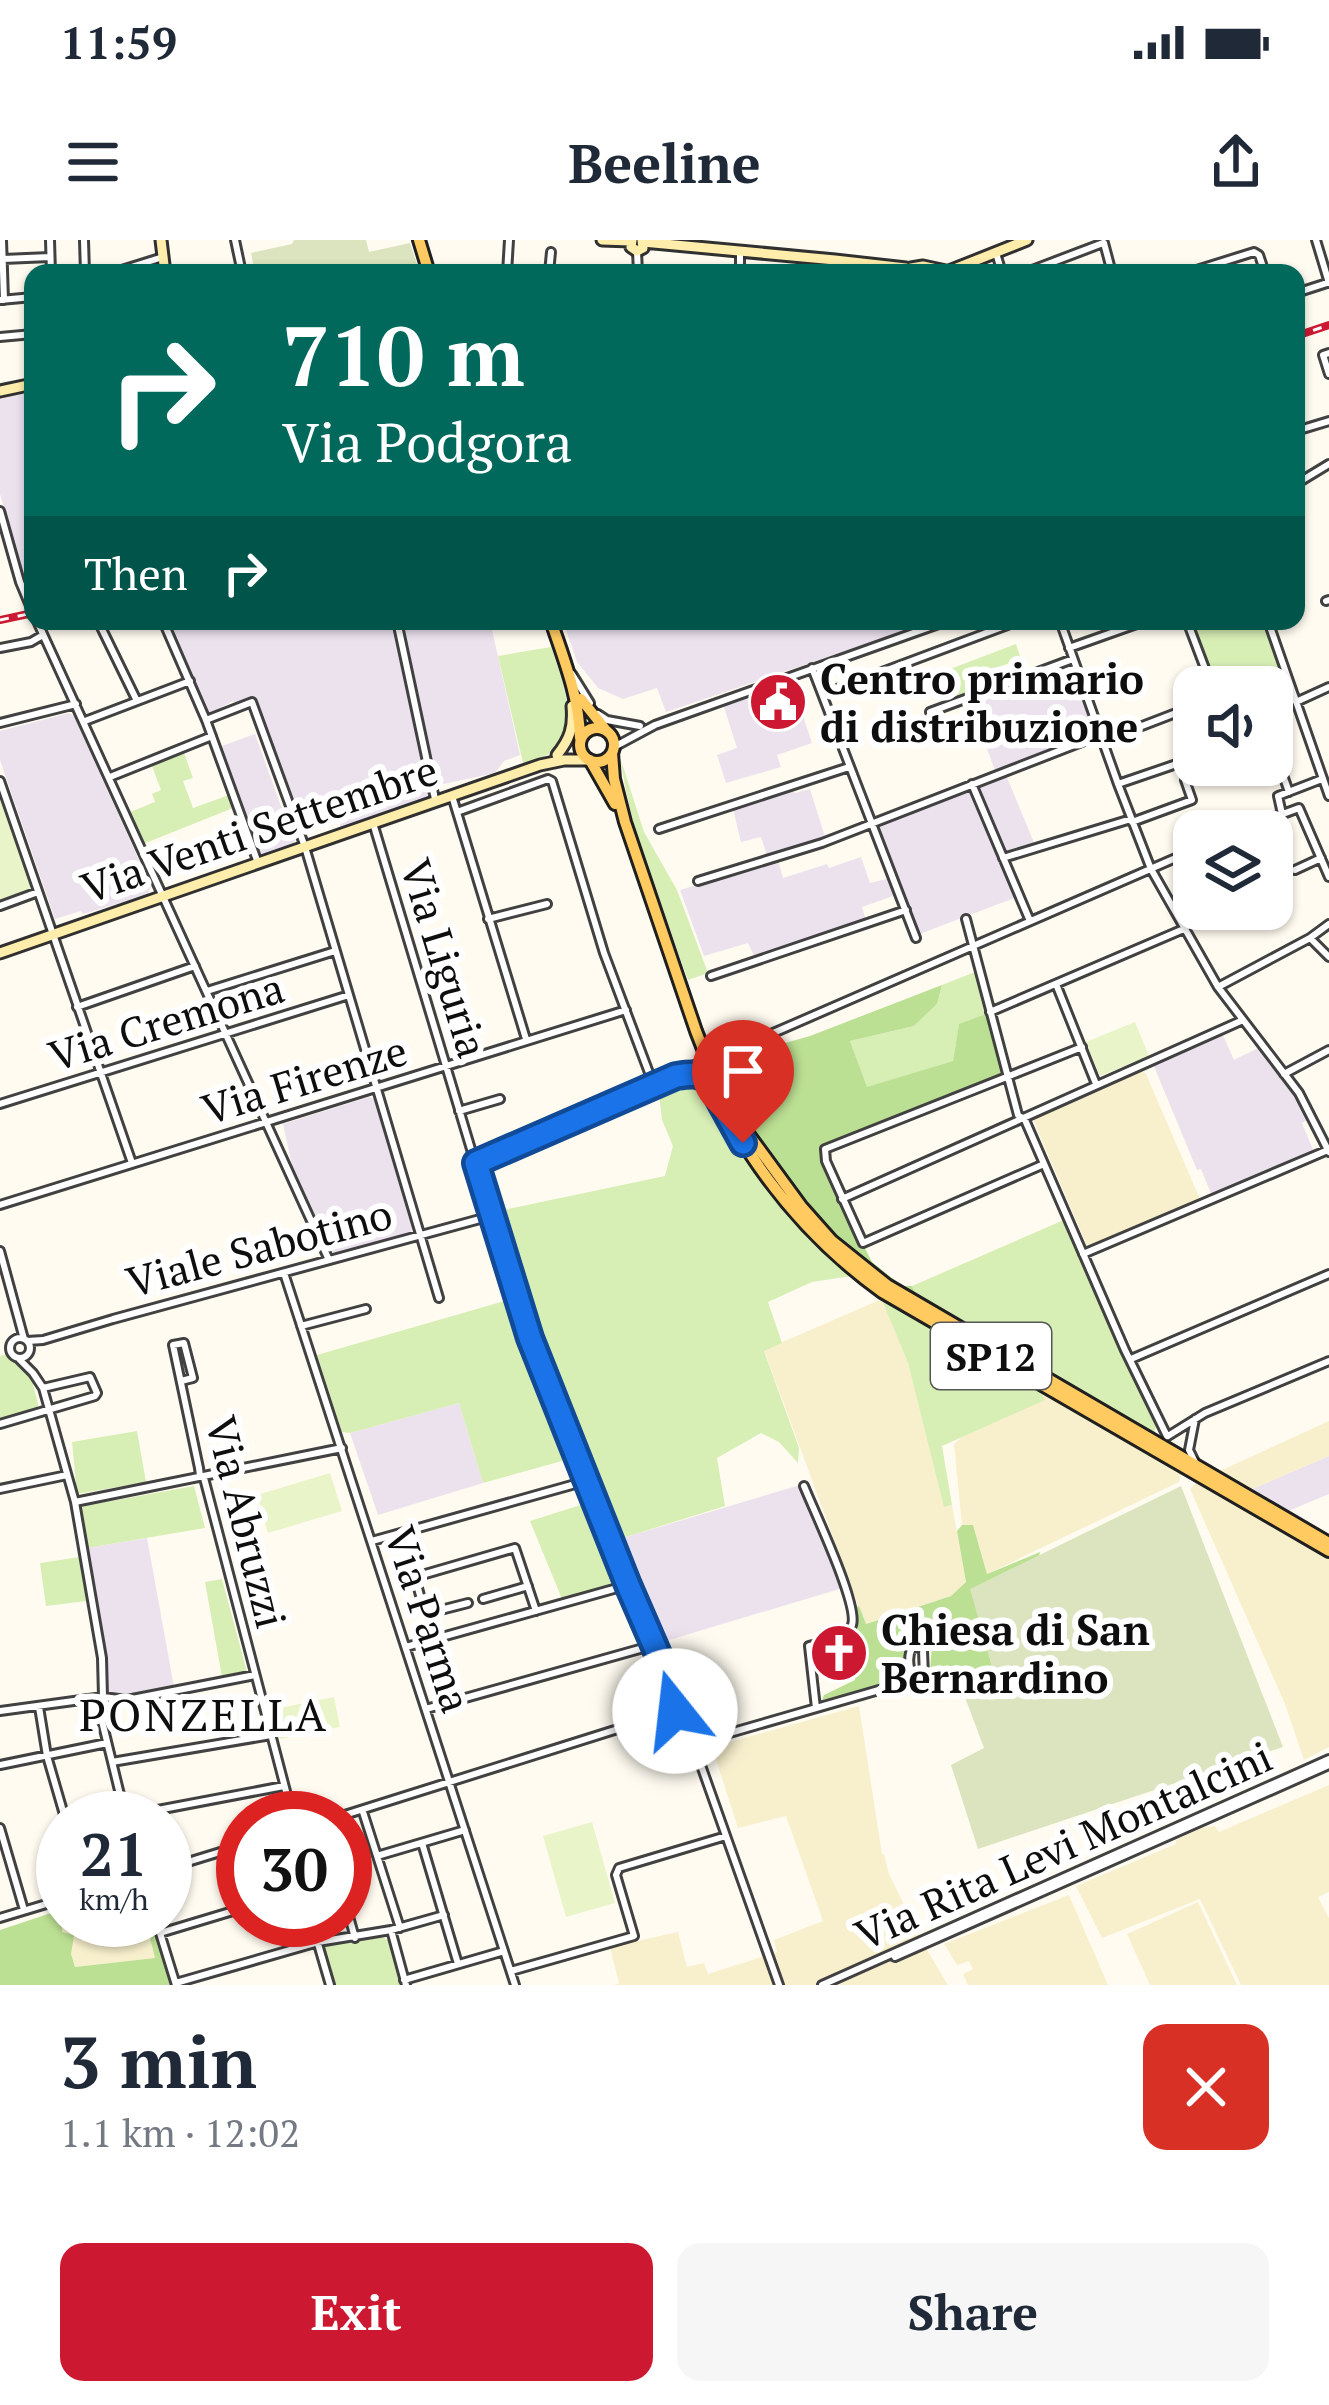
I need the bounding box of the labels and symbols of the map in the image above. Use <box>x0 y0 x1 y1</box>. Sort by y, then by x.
place label: Centro primario di distribuzione <box>820 650 1144 754</box>
public building icon: Centro primario di distribuzione <box>747 671 809 733</box>
street label: Via Venti Settembre <box>73 741 445 915</box>
street label: Via Liguria <box>388 852 502 1064</box>
street label: Via Cremona <box>42 959 290 1083</box>
pin <box>692 1020 794 1143</box>
street label: Via Firenze <box>195 1021 413 1137</box>
street label: Viale Sabotino <box>120 1185 398 1309</box>
road number: SP12 <box>931 1323 1051 1389</box>
street label: Via Abruzzi <box>194 1410 300 1634</box>
street label: Via Parma <box>373 1519 485 1719</box>
place label: Chiesa di San Bernardino <box>881 1601 1150 1705</box>
church icon: Chiesa di San Bernardino <box>808 1622 870 1684</box>
position arrow <box>612 1648 738 1774</box>
district label: PONZELLA <box>79 1684 329 1744</box>
street label: Via Rita Levi Montalcini <box>846 1728 1280 1962</box>
speed limit sign: 30 <box>216 1791 372 1947</box>

